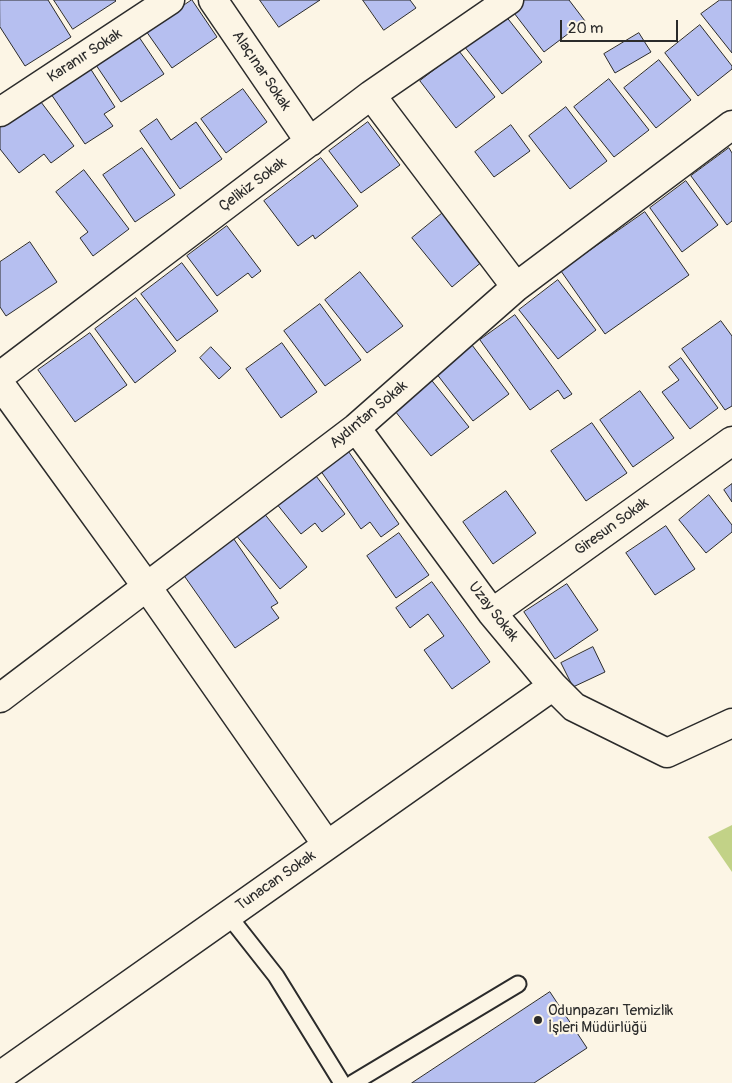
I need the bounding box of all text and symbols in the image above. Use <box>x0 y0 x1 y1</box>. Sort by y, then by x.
scale bar <box>562 10 680 42</box>
text: 20 m <box>568 19 603 38</box>
street label: Karanır Sokak <box>44 25 126 87</box>
street label: Alaçınar Sokak <box>228 28 294 114</box>
street label: Çelikiz Sokak <box>216 154 290 216</box>
street label: Aydıntan Sokak <box>326 377 412 453</box>
street label: Giresun Sokak <box>571 494 653 560</box>
street label: Uzay Sokak <box>464 579 522 645</box>
street label: Tunacan Sokak <box>233 847 319 915</box>
place label: Odunpazarı Temizlik İşleri Müdürlüğü <box>548 1002 673 1037</box>
marker: Odunpazarı Temizlik İşleri Müdürlüğü <box>532 1014 544 1026</box>

